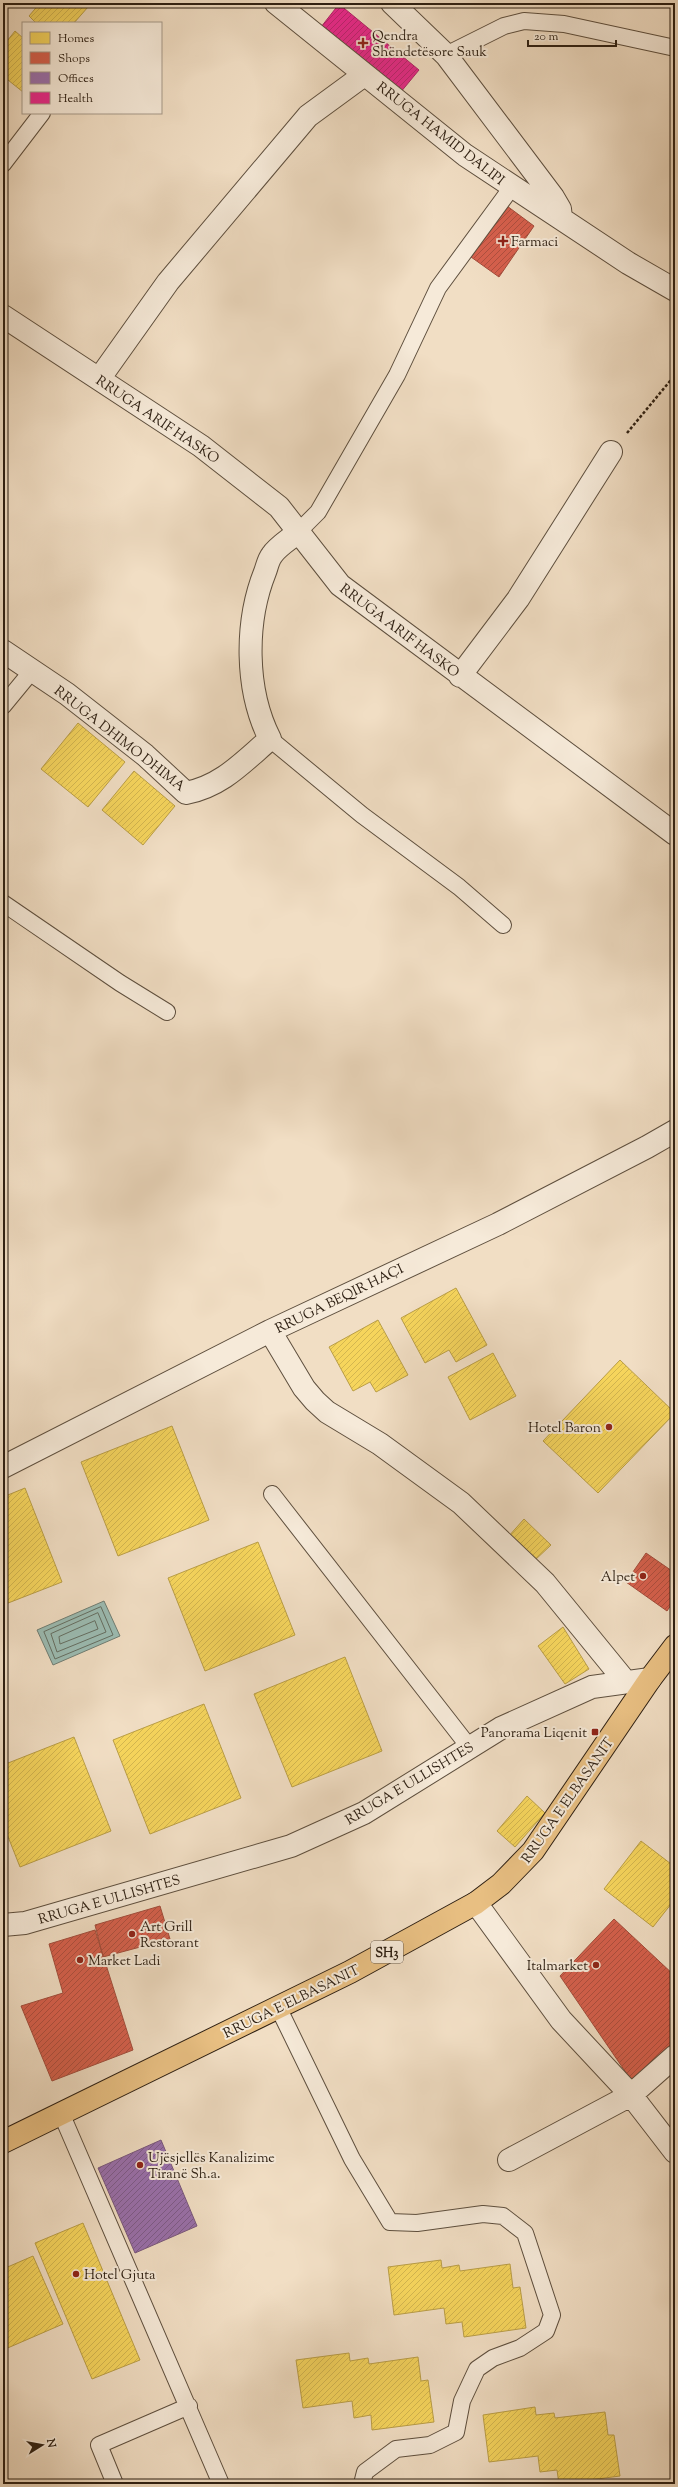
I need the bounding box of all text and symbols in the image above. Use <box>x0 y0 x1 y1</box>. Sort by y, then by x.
legend <box>22 22 162 114</box>
scale bar <box>528 22 616 48</box>
place label: Qendra Shëndetësore Sauk <box>372 27 487 63</box>
text: 20 m <box>534 28 559 46</box>
text: Homes <box>58 30 94 48</box>
marker: Qendra Shëndetësore Sauk <box>357 37 369 49</box>
text: Shops <box>58 50 90 68</box>
text: Offices <box>58 70 94 88</box>
street label: RRUGA HAMID DALIPI <box>371 78 508 191</box>
text: Health <box>58 90 93 108</box>
place label: Farmaci <box>511 233 558 253</box>
marker: Farmaci <box>498 236 508 246</box>
street label: RRUGA ARIF HASKO <box>91 372 223 470</box>
street label: RRUGA ARIF HASKO <box>335 580 463 683</box>
street label: RRUGA DHIMO DHIMA <box>49 682 189 798</box>
street label: RRUGA BEQIR HAÇI <box>272 1260 408 1340</box>
place label: Hotel Baron <box>528 1419 601 1439</box>
marker: Hotel Baron <box>604 1422 614 1432</box>
place label: Alpet <box>601 1568 635 1588</box>
marker: Alpet <box>638 1571 648 1581</box>
place label: Panorama Liqenit <box>481 1724 587 1744</box>
marker: Panorama Liqenit <box>590 1727 600 1737</box>
street label: RRUGA E ELBASANIT <box>518 1734 620 1868</box>
street label: RRUGA E ULLISHTES <box>342 1738 478 1831</box>
street label: RRUGA E ULLISHTES <box>36 1871 183 1931</box>
place label: Art Grill Restorant <box>140 1918 199 1954</box>
marker: Art Grill Restorant <box>127 1929 137 1939</box>
road number: SH3 <box>371 1941 403 1963</box>
place label: Market Ladi <box>88 1952 161 1972</box>
marker: Market Ladi <box>75 1955 85 1965</box>
place label: Italmarket <box>527 1957 588 1977</box>
marker: Italmarket <box>591 1960 601 1970</box>
street label: RRUGA E ELBASANIT <box>220 1961 364 2045</box>
place label: Ujësjellës Kanalizime Tiranë Sh.a. <box>148 2149 275 2185</box>
marker: Ujësjellës Kanalizime Tiranë Sh.a. <box>135 2160 145 2170</box>
place label: Hotel Gjuta <box>84 2266 156 2286</box>
marker: Hotel Gjuta <box>71 2269 81 2279</box>
north arrow <box>22 2425 62 2465</box>
text: N <box>42 2436 60 2449</box>

